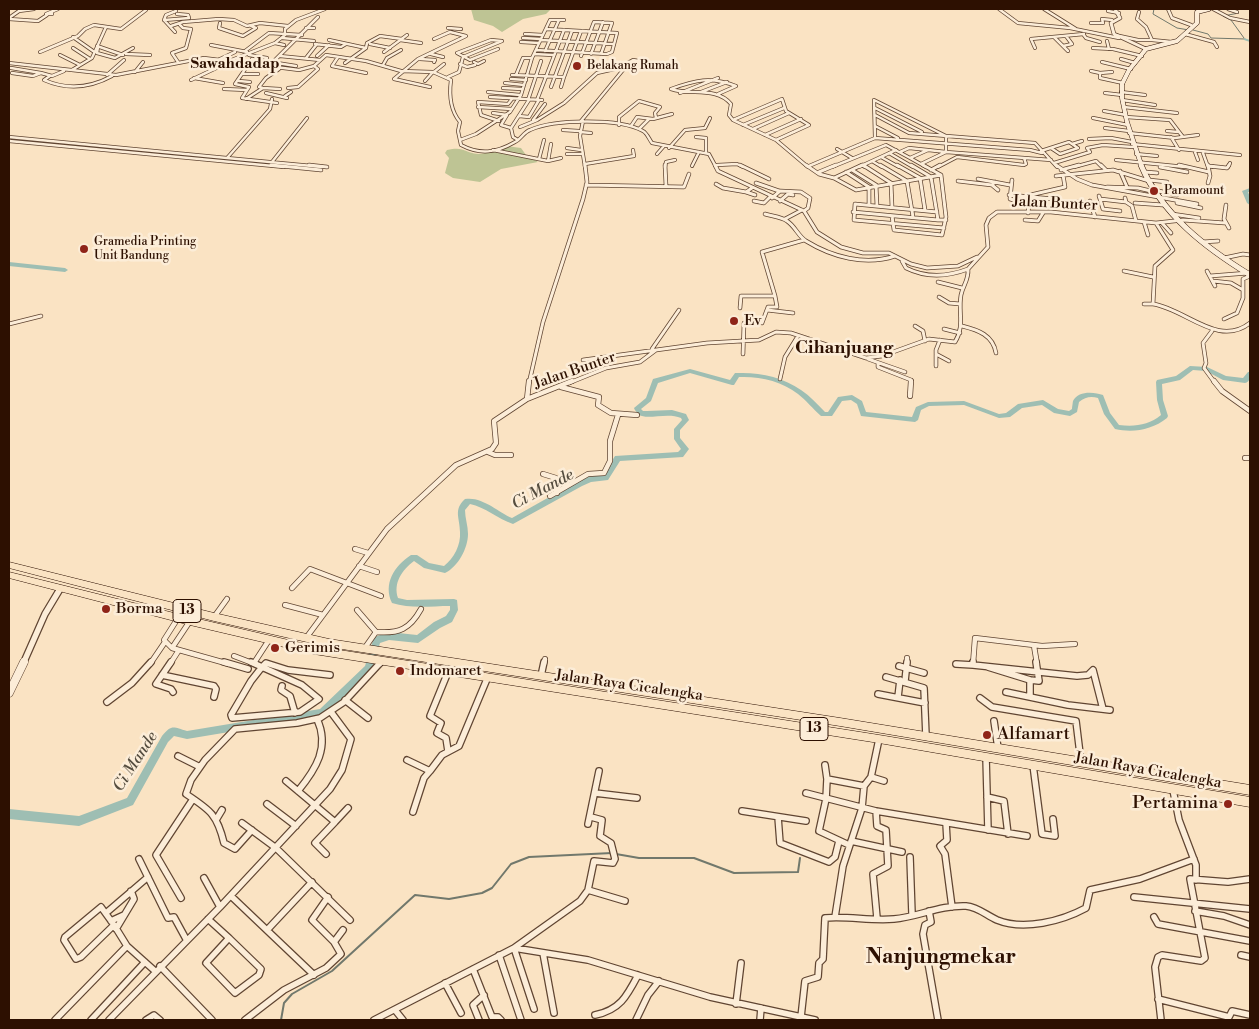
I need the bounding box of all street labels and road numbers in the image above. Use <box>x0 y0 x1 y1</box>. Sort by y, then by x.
street label: Jalan Bunter <box>1012 193 1098 215</box>
street label: Jalan Bunter <box>532 349 618 393</box>
road number: 13 <box>173 600 201 622</box>
street label: Jalan Raya Cicalengka <box>554 667 704 705</box>
road number: 13 <box>800 718 828 741</box>
street label: Jalan Raya Cicalengka <box>1073 749 1223 793</box>

